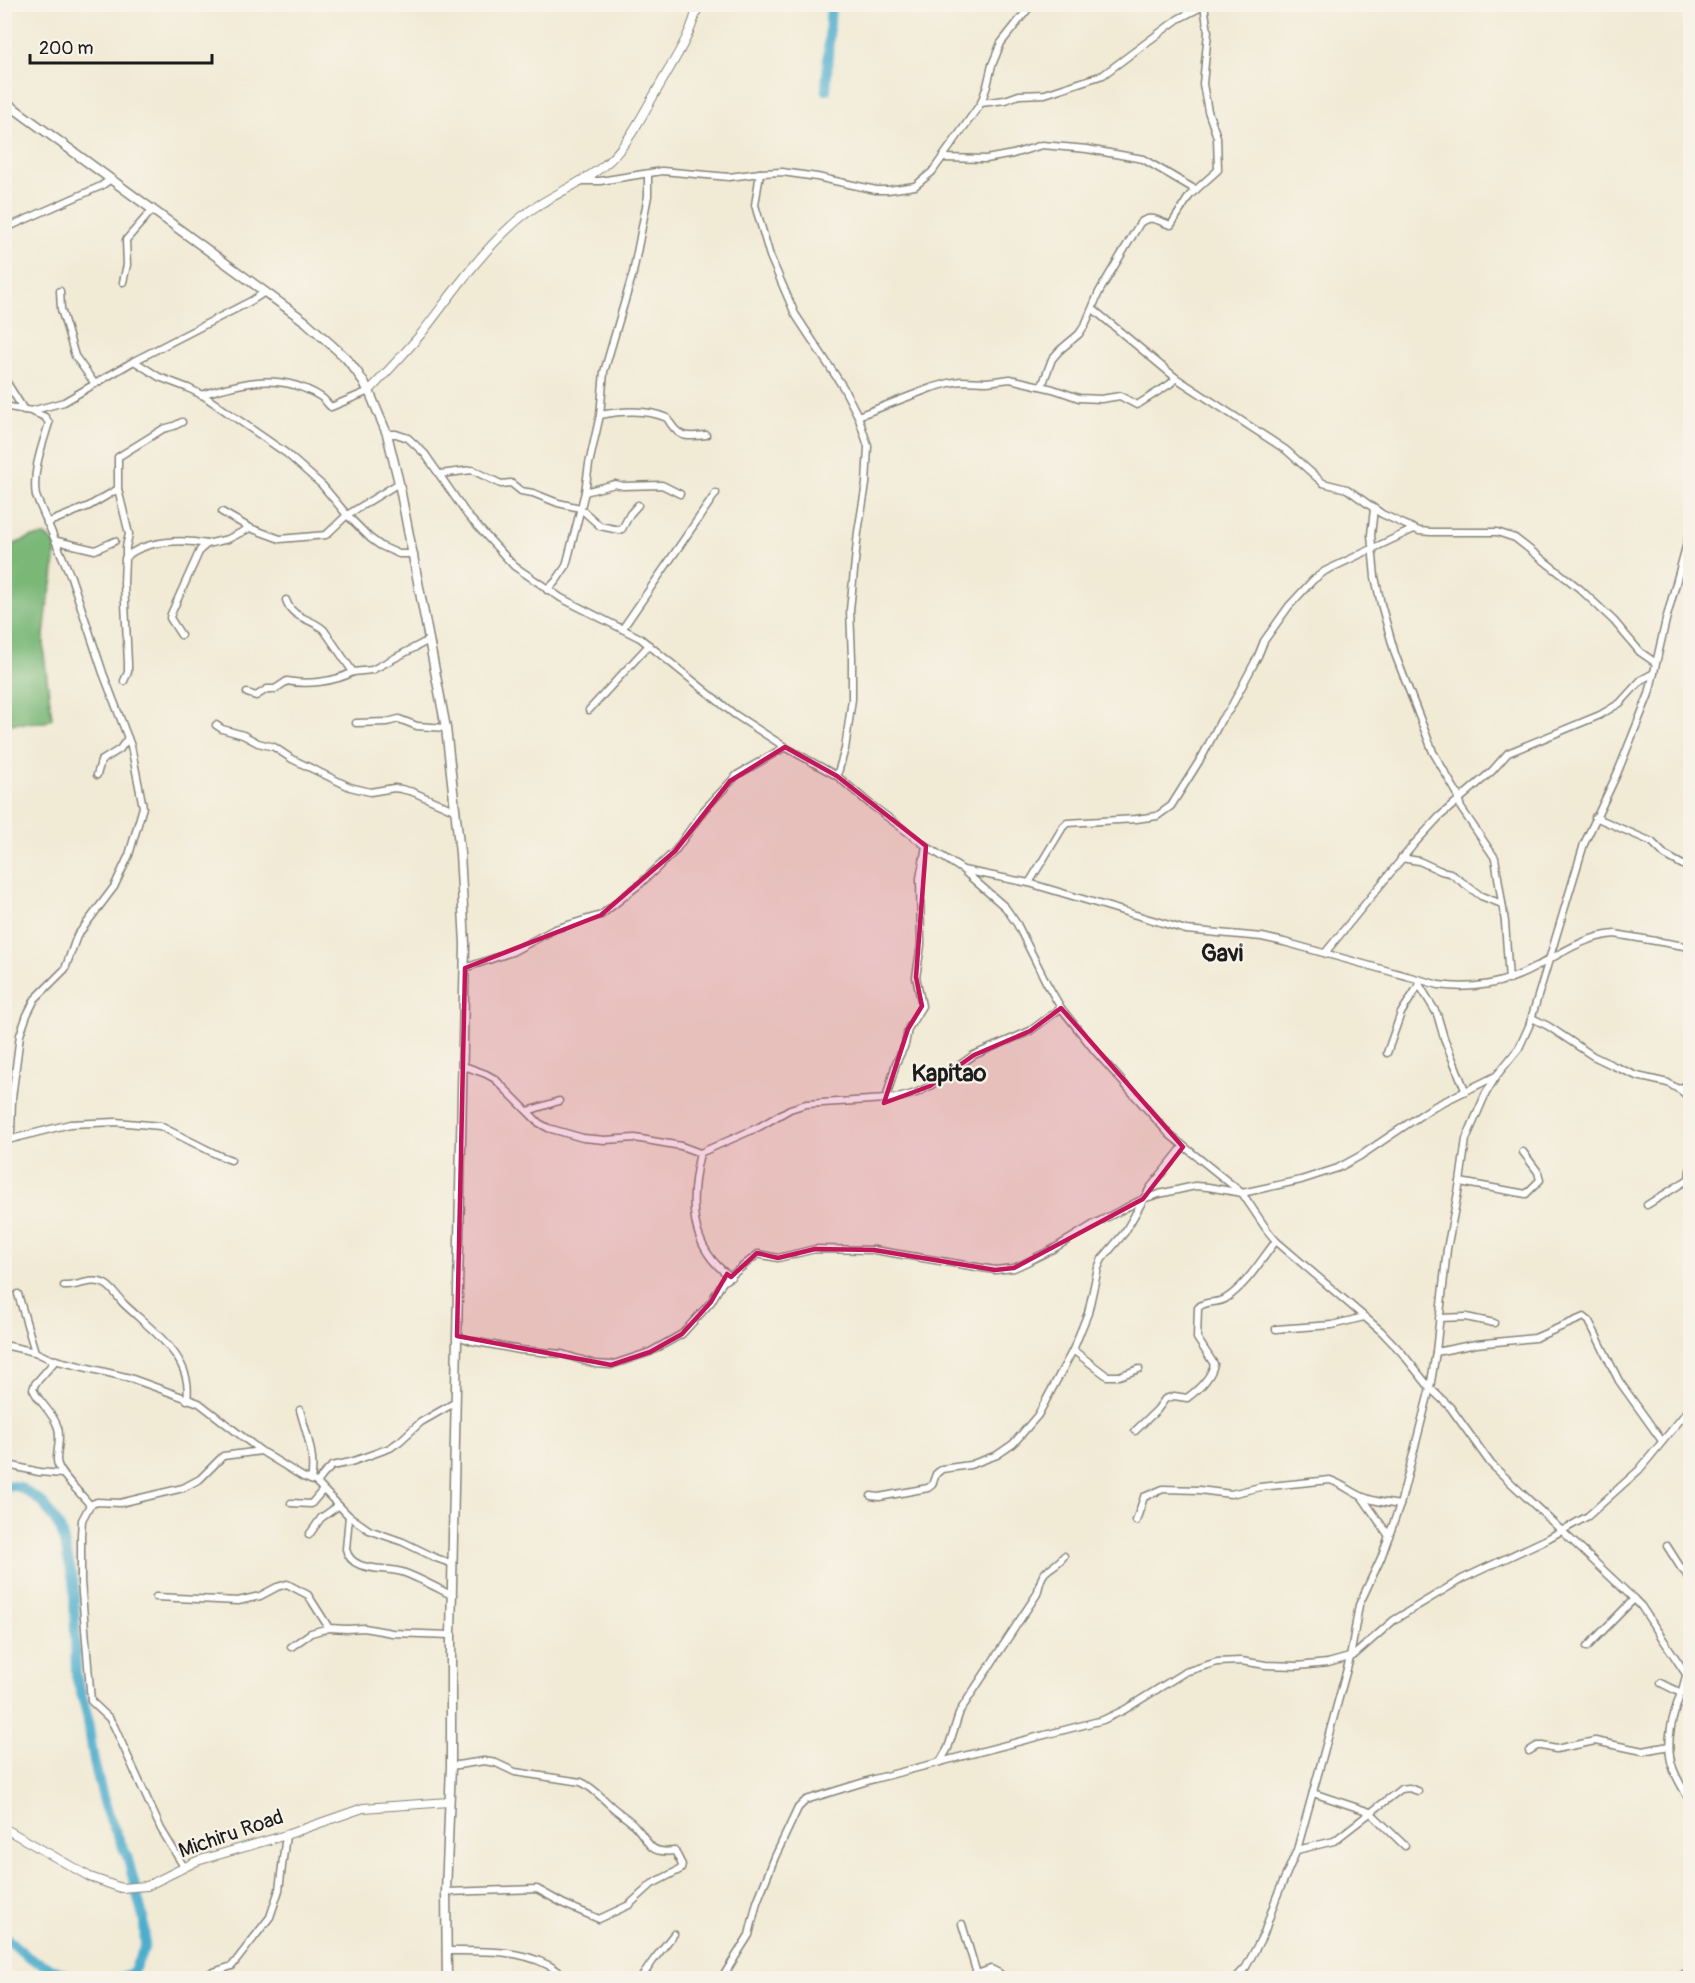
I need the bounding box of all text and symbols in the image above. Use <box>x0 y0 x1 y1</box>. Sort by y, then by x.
scale bar <box>30 27 212 65</box>
text: 200 m <box>39 37 94 60</box>
district label: Gavi <box>1201 939 1243 968</box>
district label: Kapitao <box>912 1059 987 1088</box>
street label: Michiru Road <box>175 1803 287 1865</box>

